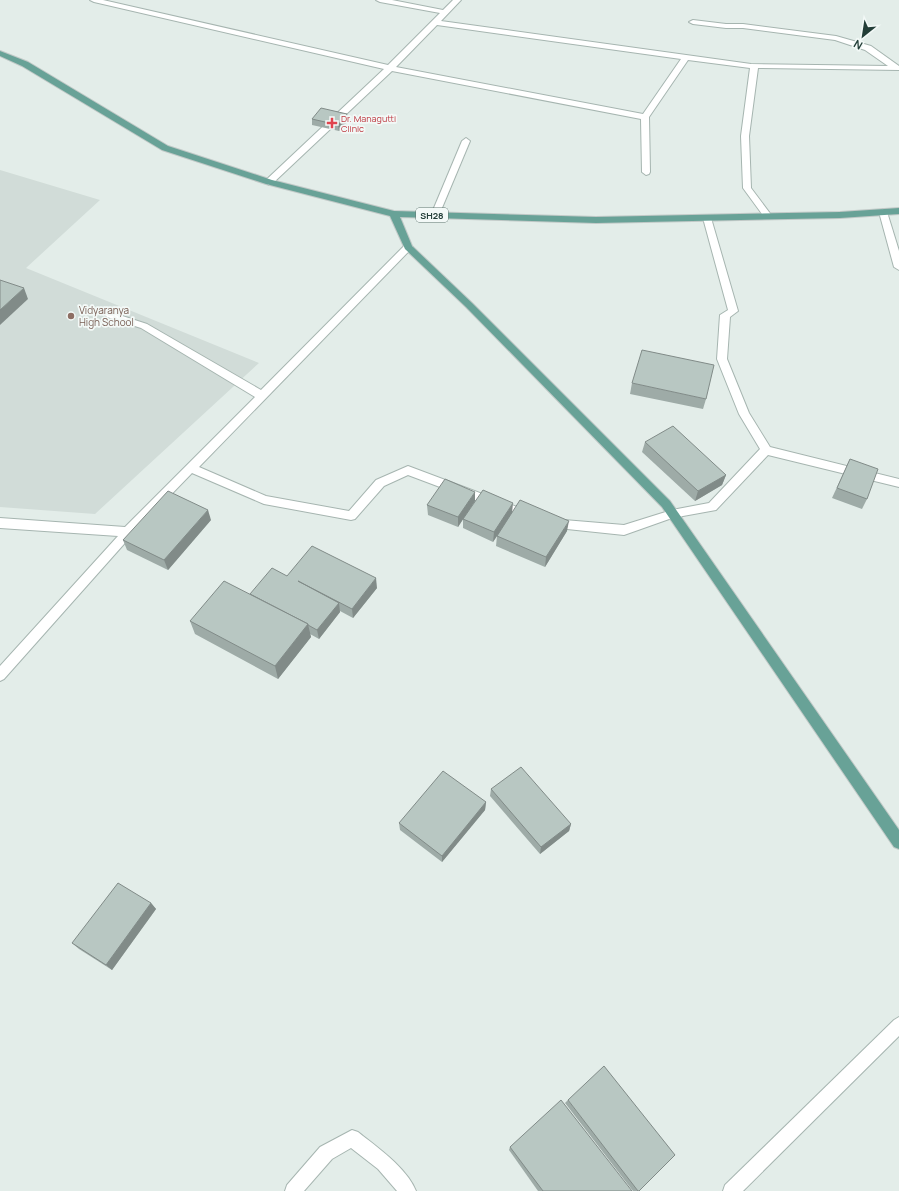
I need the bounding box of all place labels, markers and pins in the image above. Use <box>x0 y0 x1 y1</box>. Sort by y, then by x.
place label: Dr. Managutti Clinic <box>341 112 396 135</box>
marker: Dr. Managutti Clinic <box>326 117 338 129</box>
place label: Vidyaranya High School <box>79 303 134 329</box>
marker: Vidyaranya High School <box>66 311 76 321</box>

